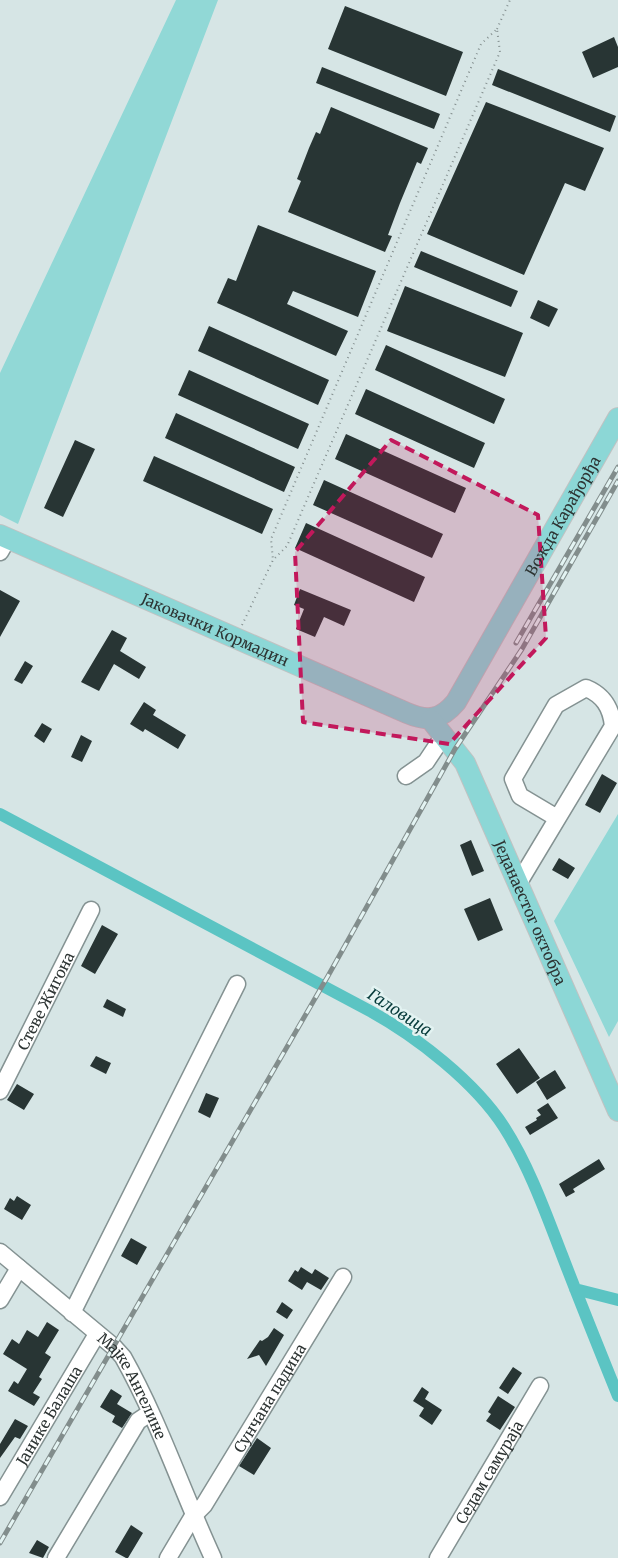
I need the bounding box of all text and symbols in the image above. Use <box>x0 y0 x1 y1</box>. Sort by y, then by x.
street label: Вожда Карађорђа <box>521 452 604 579</box>
street label: Јаковачки Кормадин <box>138 588 292 670</box>
street label: Једанаестог октобра <box>490 836 571 988</box>
street label: Стеве Жигона <box>13 949 78 1053</box>
water label: Галовица <box>364 984 436 1040</box>
street label: Мајке Ангелине <box>94 1328 171 1442</box>
street label: Сунчана падина <box>229 1340 310 1456</box>
street label: Јанике Балаша <box>11 1362 86 1469</box>
street label: Седам самураја <box>451 1417 527 1527</box>

